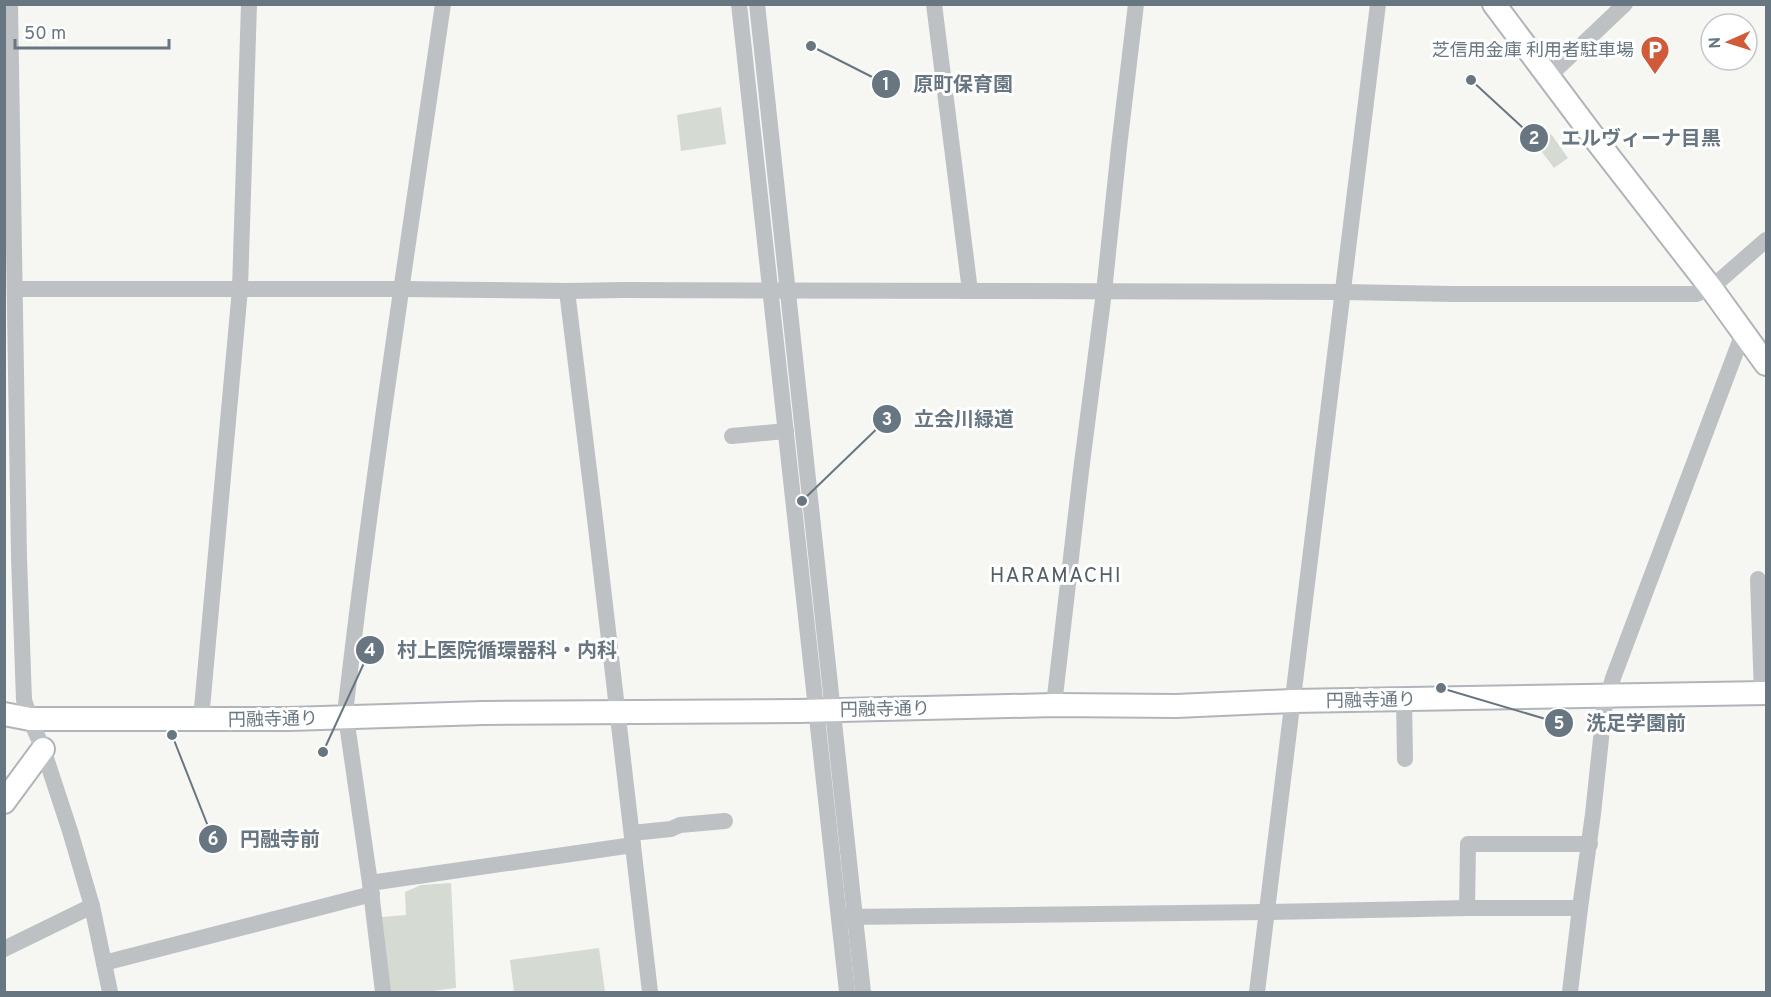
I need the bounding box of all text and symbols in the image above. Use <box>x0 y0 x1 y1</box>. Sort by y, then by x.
scale bar <box>15 12 170 50</box>
north arrow <box>1699 12 1759 72</box>
text: 50 m <box>24 23 66 46</box>
parking icon: 芝信用金庫 利用者駐車場 <box>1639 34 1671 76</box>
text: N <box>1706 36 1726 49</box>
place label: 芝信用金庫 利用者駐車場 <box>1432 40 1634 63</box>
callout: 原町保育園 <box>871 65 1025 103</box>
text: 原町保育園 <box>913 73 1013 99</box>
text: 1 <box>882 74 890 97</box>
callout: エルヴィーナ目黒 <box>1519 119 1733 157</box>
text: エルヴィーナ目黒 <box>1561 127 1721 153</box>
text: 2 <box>1528 128 1540 151</box>
callout: 立会川緑道 <box>872 400 1026 438</box>
text: 立会川緑道 <box>914 408 1014 434</box>
text: 3 <box>882 409 892 432</box>
district label: HARAMACHI <box>990 563 1122 590</box>
callout: 村上医院循環器科・内科 <box>355 631 629 669</box>
text: 村上医院循環器科・内科 <box>397 639 617 665</box>
text: 4 <box>364 640 376 663</box>
street label: 円融寺通り <box>1326 689 1416 714</box>
street label: 円融寺通り <box>840 698 930 723</box>
callout: 洗足学園前 <box>1544 704 1698 742</box>
street label: 円融寺通り <box>228 708 318 733</box>
text: 洗足学園前 <box>1586 712 1686 738</box>
text: 5 <box>1554 713 1565 736</box>
callout: 円融寺前 <box>198 820 332 858</box>
text: 円融寺前 <box>240 828 320 854</box>
text: 6 <box>207 829 219 852</box>

